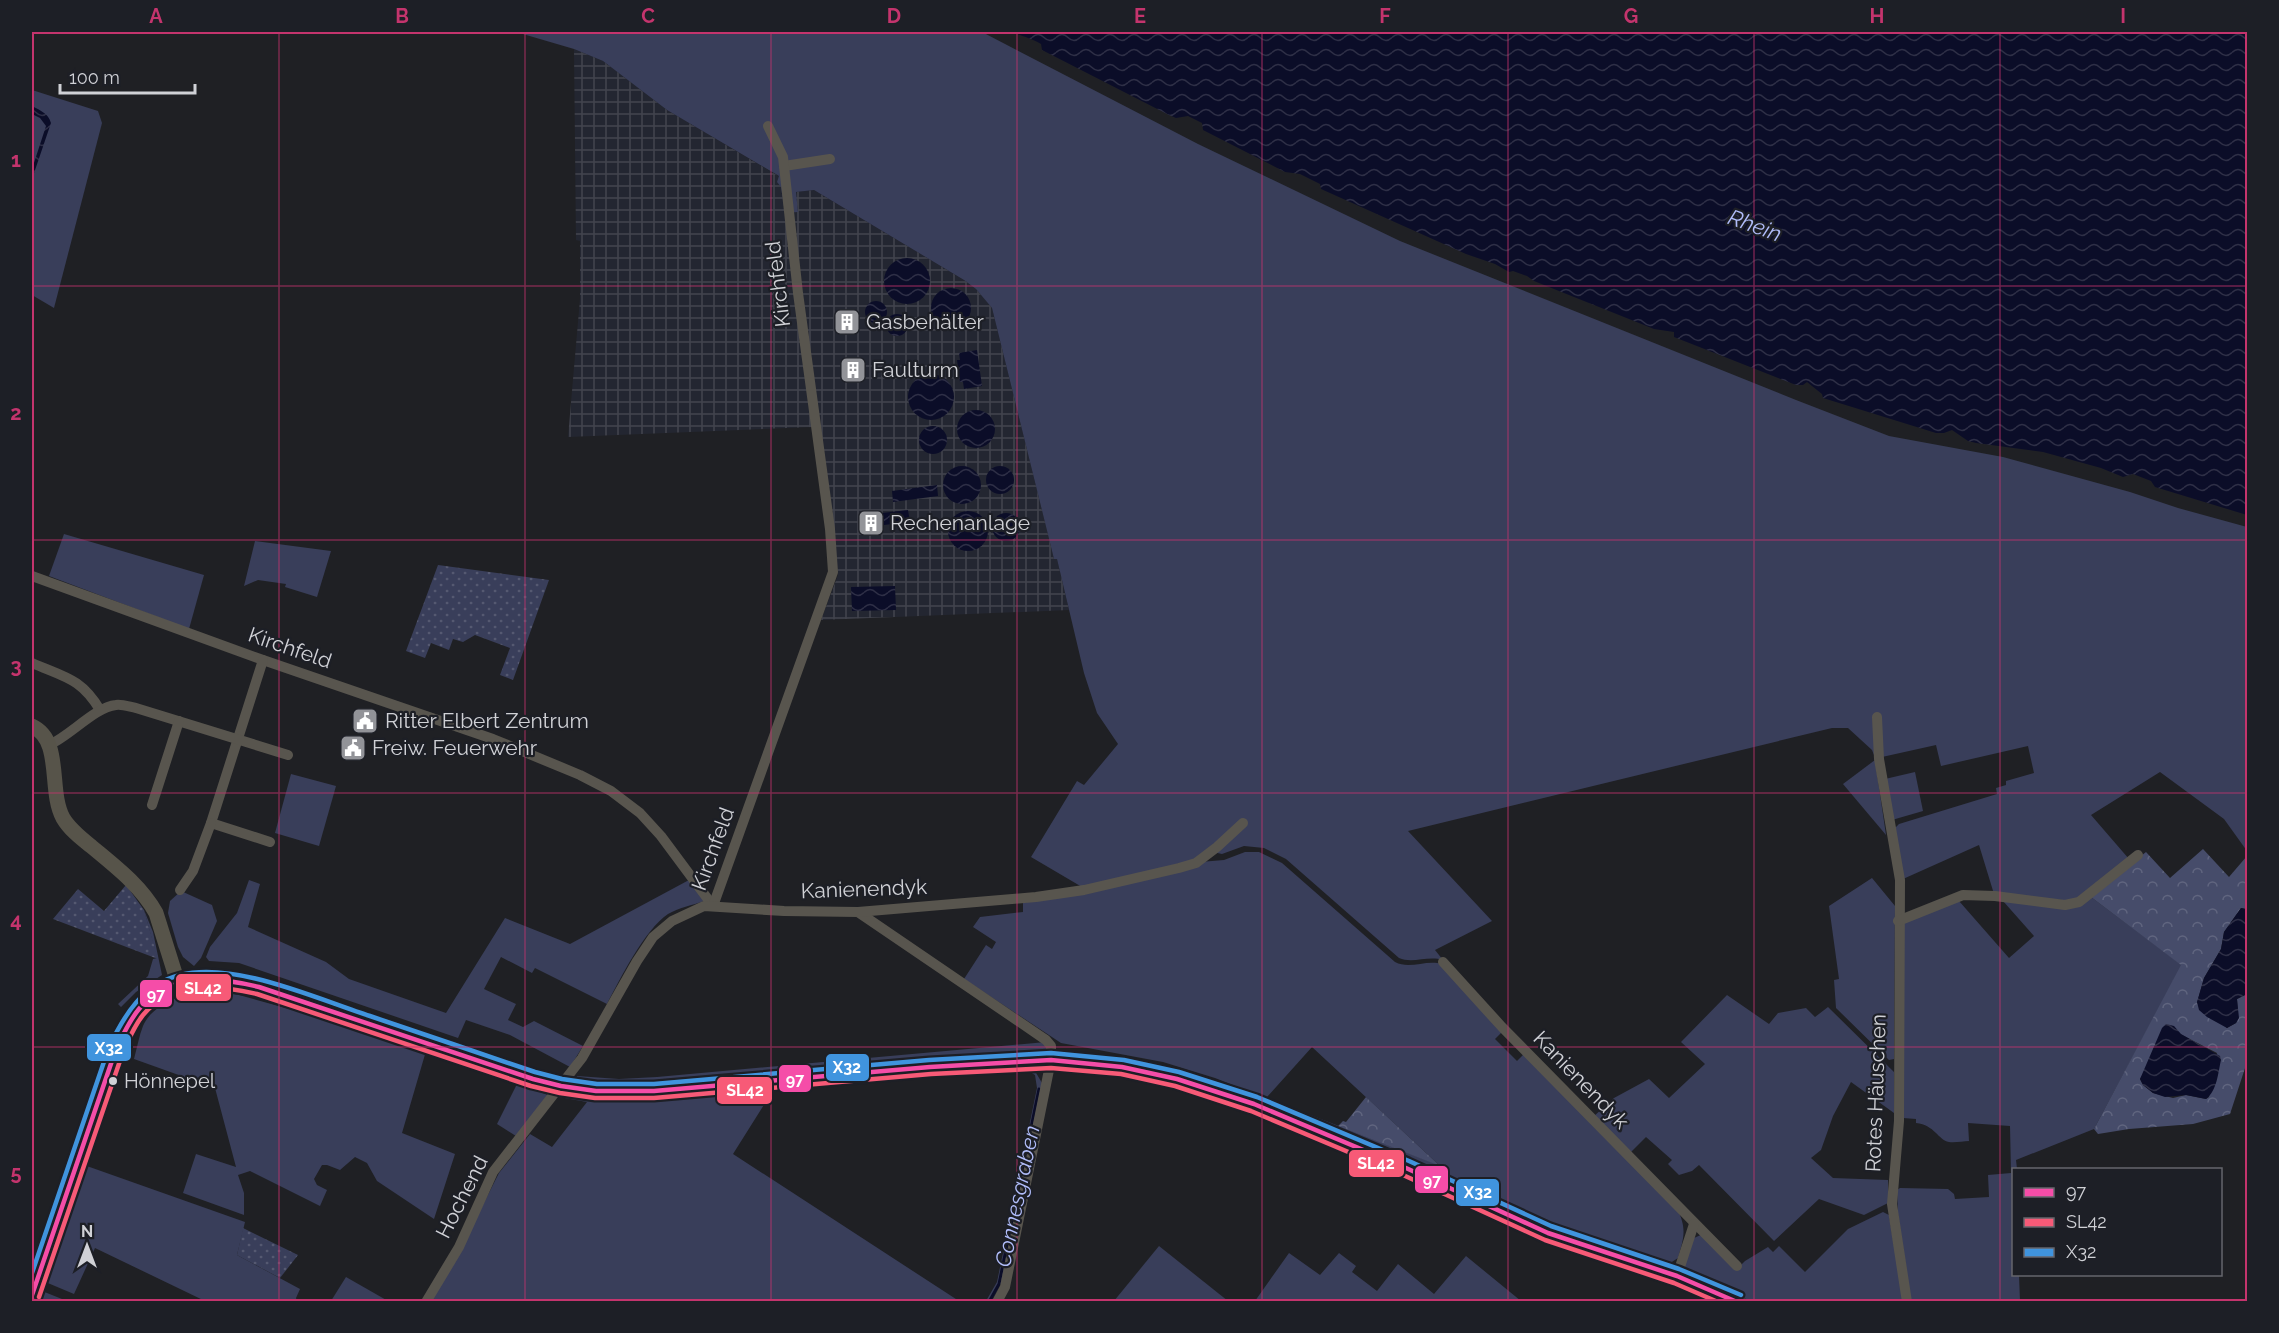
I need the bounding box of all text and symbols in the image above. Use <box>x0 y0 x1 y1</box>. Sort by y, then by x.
text: A <box>149 4 163 28</box>
text: B <box>395 4 409 28</box>
text: C <box>641 4 655 28</box>
text: D <box>887 4 901 28</box>
text: E <box>1134 4 1146 28</box>
text: F <box>1379 4 1391 28</box>
text: G <box>1624 4 1638 28</box>
text: H <box>1870 4 1884 28</box>
text: I <box>2120 4 2126 28</box>
scale bar <box>60 57 195 95</box>
text: 100 m <box>69 67 120 88</box>
text: 1 <box>11 148 21 172</box>
water label: Rhein <box>1725 203 1785 247</box>
street label: Kirchfeld <box>760 240 795 328</box>
building icon: Gasbehälter <box>832 307 862 337</box>
place label: Gasbehälter <box>866 309 984 334</box>
building icon: Faulturm <box>838 355 868 385</box>
place label: Faulturm <box>872 357 959 382</box>
text: 2 <box>10 401 22 425</box>
building icon: Rechenanlage <box>856 508 886 538</box>
place label: Rechenanlage <box>890 510 1030 535</box>
street label: Kirchfeld <box>245 622 335 673</box>
text: 3 <box>10 654 22 678</box>
public building icon: Ritter Elbert Zentrum <box>350 706 380 736</box>
place label: Ritter Elbert Zentrum <box>385 708 589 733</box>
public building icon: Freiw. Feuerwehr <box>338 733 368 763</box>
place label: Freiw. Feuerwehr <box>372 735 538 760</box>
street label: Kirchfeld <box>686 804 739 894</box>
street label: Kanienendyk <box>800 874 928 903</box>
text: 4 <box>10 908 22 932</box>
line badge: SL42 <box>175 973 232 1002</box>
line badge: 97 <box>139 979 173 1008</box>
text: SL42 <box>184 979 222 998</box>
text: 97 <box>147 985 165 1004</box>
street label: Rotes Häuschen <box>1860 1014 1891 1172</box>
street label: Kanienendyk <box>1528 1025 1634 1134</box>
line badge: X32 <box>86 1033 132 1062</box>
text: X32 <box>94 1039 123 1058</box>
line badge: X32 <box>825 1053 870 1082</box>
text: X32 <box>832 1058 861 1077</box>
line badge: 97 <box>778 1064 812 1093</box>
place label: Hönnepel <box>124 1069 216 1093</box>
text: 97 <box>786 1070 804 1089</box>
marker: Hönnepel <box>107 1075 119 1087</box>
line badge: SL42 <box>716 1076 773 1105</box>
text: SL42 <box>726 1081 764 1100</box>
water label: Connesgraben <box>989 1123 1045 1269</box>
line badge: SL42 <box>1348 1149 1405 1178</box>
street label: Hochend <box>430 1151 493 1242</box>
text: SL42 <box>1357 1154 1395 1173</box>
text: 5 <box>10 1161 22 1185</box>
line badge: 97 <box>1414 1165 1449 1194</box>
legend <box>2012 1168 2222 1276</box>
text: 97 <box>1423 1171 1441 1190</box>
line badge: X32 <box>1455 1178 1500 1207</box>
text: 97 <box>2066 1181 2086 1202</box>
text: X32 <box>1463 1183 1492 1202</box>
text: SL42 <box>2066 1211 2107 1232</box>
north arrow <box>57 1216 117 1276</box>
text: N <box>81 1222 93 1241</box>
text: X32 <box>2066 1241 2096 1262</box>

